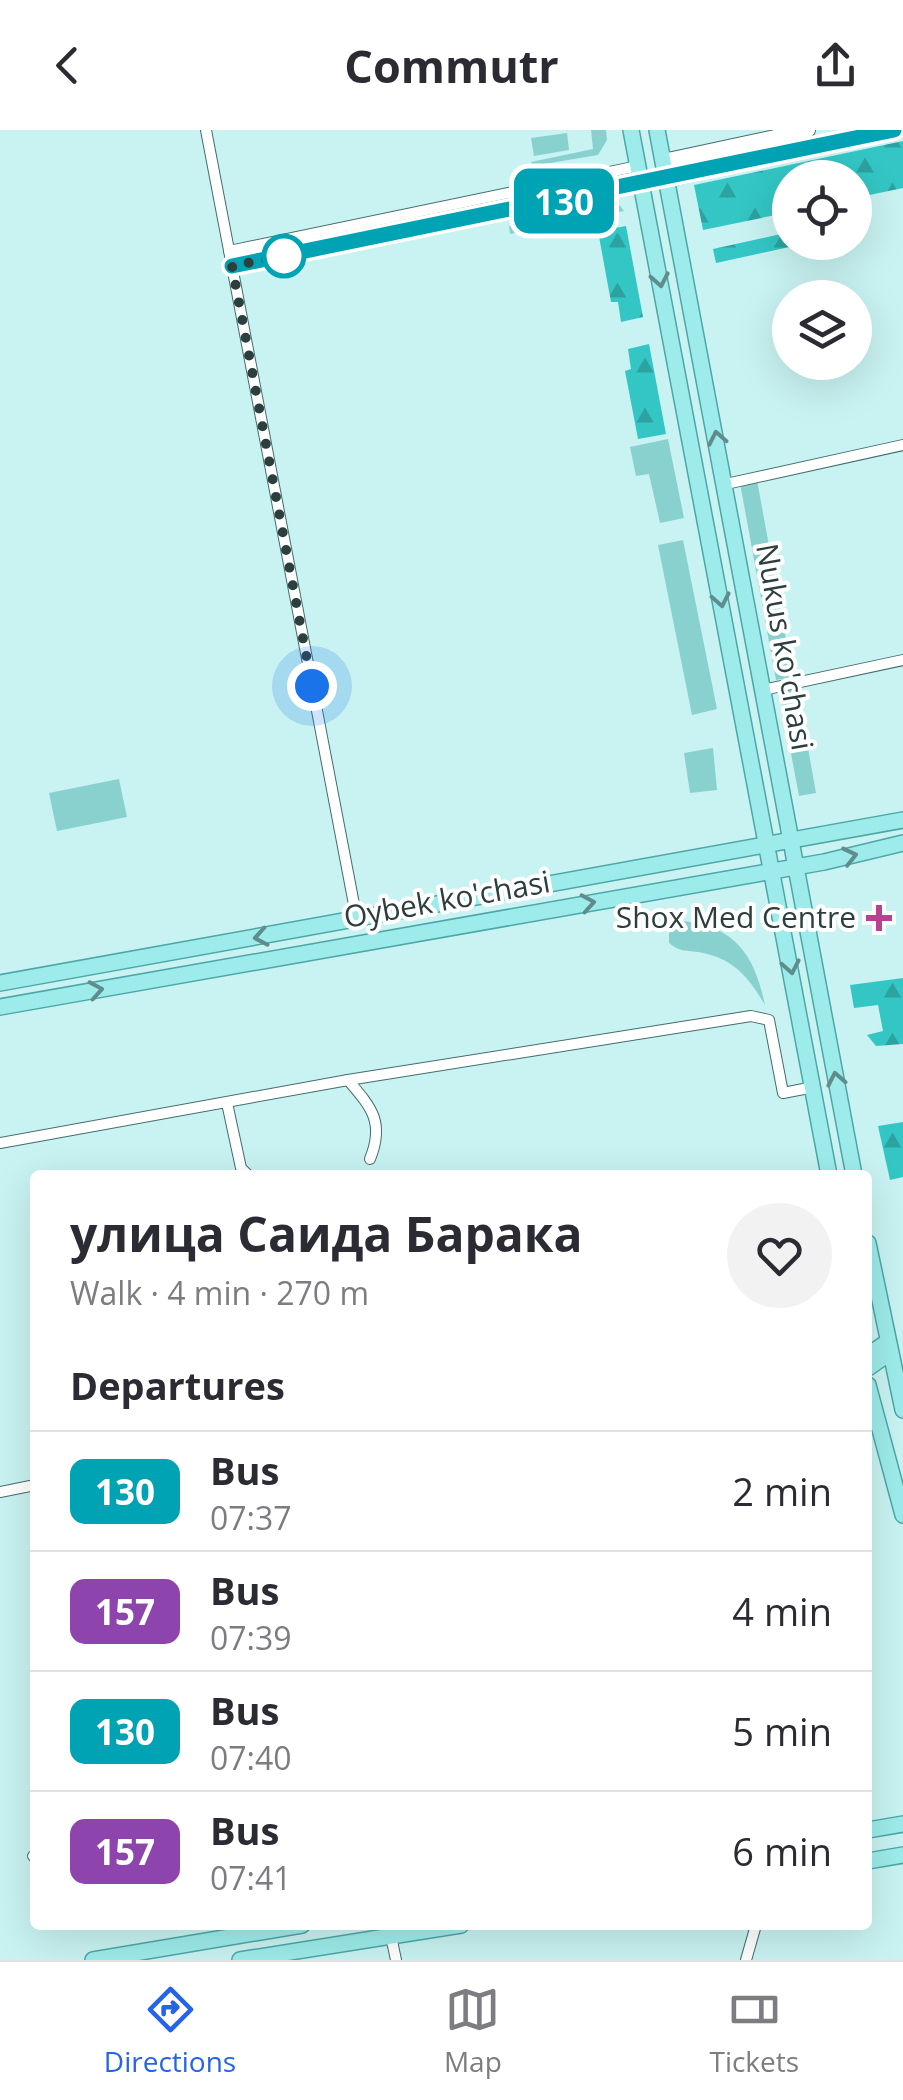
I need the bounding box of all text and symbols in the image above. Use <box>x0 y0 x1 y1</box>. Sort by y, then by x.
text: Commutr <box>344 35 559 96</box>
icon: back <box>40 38 95 93</box>
icon: share <box>808 38 863 93</box>
map controls <box>772 160 872 380</box>
button: locate <box>772 160 872 260</box>
line badge: 130 <box>506 168 622 234</box>
text: 130 <box>534 178 594 225</box>
unlabelled marker <box>263 235 305 277</box>
one-way arrow <box>649 272 670 289</box>
button: layers <box>772 280 872 380</box>
one-way arrow <box>707 430 728 447</box>
street label: Nukus ko'chasi <box>747 540 824 753</box>
one-way arrow <box>710 591 731 608</box>
your location <box>287 661 337 711</box>
one-way arrow <box>841 847 858 868</box>
street label: Oybek ko'chasi <box>340 860 553 937</box>
one-way arrow <box>580 893 597 914</box>
place label: Shox Med Centre <box>616 896 856 937</box>
marker: Shox Med Centre <box>866 905 892 931</box>
one-way arrow <box>253 926 269 947</box>
one-way arrow <box>779 958 800 975</box>
one-way arrow <box>88 980 104 1001</box>
one-way arrow <box>827 1071 848 1088</box>
text: улица Саида Барака <box>70 1201 583 1266</box>
button: heart <box>727 1203 832 1308</box>
text: Walk · 4 min · 270 m <box>70 1271 369 1314</box>
text: Departures <box>70 1359 285 1411</box>
text: Bus <box>210 1444 279 1496</box>
text: 2 min <box>732 1465 832 1517</box>
text: 130 <box>95 1468 155 1515</box>
text: 07:37 <box>210 1496 292 1539</box>
text: Bus <box>210 1564 279 1616</box>
text: 4 min <box>732 1585 832 1637</box>
text: 157 <box>95 1588 155 1635</box>
text: 07:39 <box>210 1616 292 1659</box>
text: Bus <box>210 1684 279 1736</box>
text: 5 min <box>732 1705 832 1757</box>
text: 130 <box>95 1708 155 1755</box>
text: 07:40 <box>210 1736 292 1779</box>
text: Bus <box>210 1804 279 1856</box>
text: 6 min <box>732 1825 832 1877</box>
text: 157 <box>95 1828 155 1875</box>
text: 07:41 <box>210 1856 292 1899</box>
tab: Directions <box>104 1982 236 2080</box>
tab: Map <box>444 1982 502 2080</box>
tab: Tickets <box>709 1982 799 2080</box>

